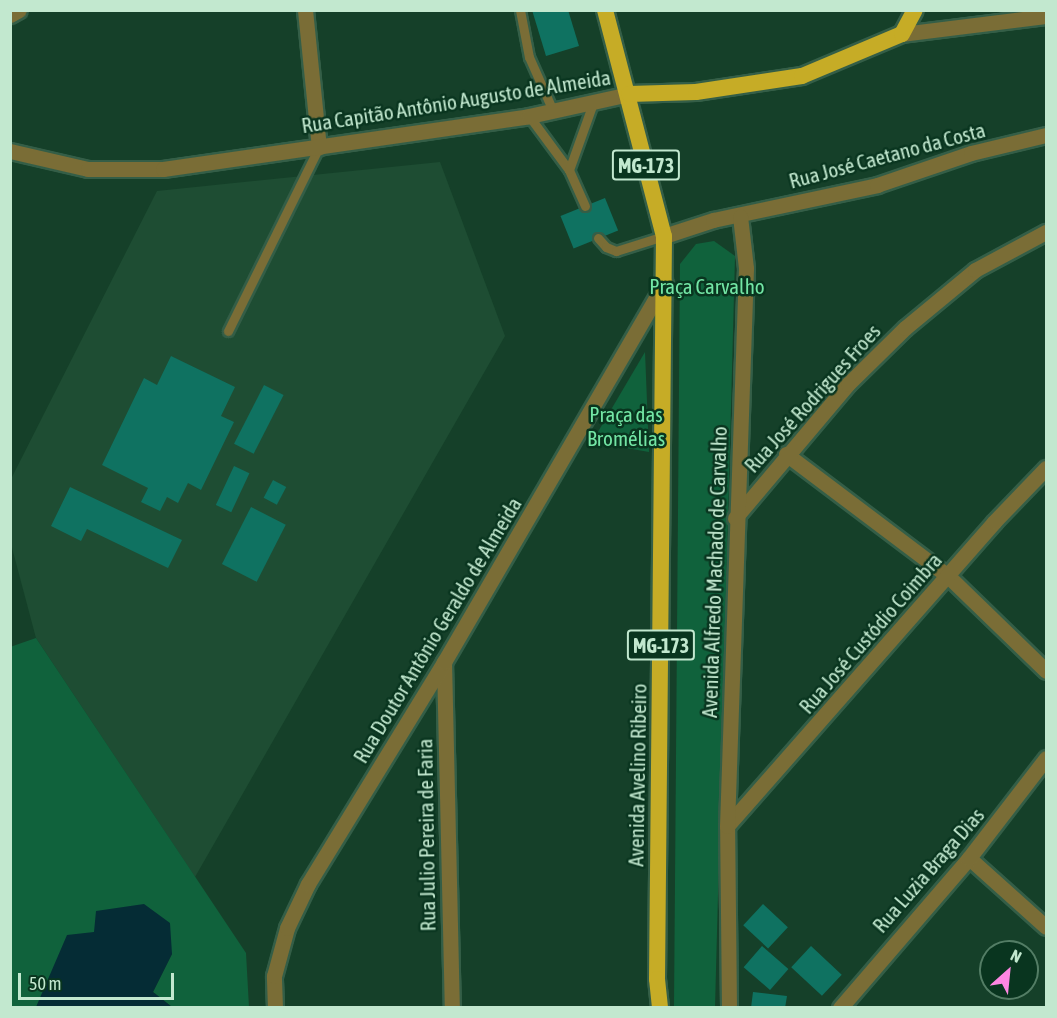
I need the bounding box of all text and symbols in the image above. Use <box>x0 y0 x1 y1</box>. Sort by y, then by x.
street label: Rua Capitão Antônio Augusto de Almeida <box>300 64 612 138</box>
street label: Rua José Caetano da Costa <box>786 117 988 193</box>
road number: MG-173 <box>612 148 680 182</box>
park label: Praça Carvalho <box>649 273 765 299</box>
street label: Rua José Rodrigues Froes <box>739 319 885 477</box>
park label: Praça das Bromélias <box>587 401 665 451</box>
street label: Avenida Alfredo Machado de Carvalho <box>696 426 732 718</box>
street label: Rua Doutor Antônio Geraldo de Almeida <box>348 493 526 767</box>
street label: Rua José Custódio Coimbra <box>793 547 947 719</box>
road number: MG-173 <box>626 628 696 662</box>
street label: Avenida Avelino Ribeiro <box>623 683 651 867</box>
street label: Rua Julio Pereira de Faria <box>412 738 440 932</box>
street label: Rua Luzia Braga Dias <box>867 802 989 938</box>
north arrow <box>979 940 1039 1000</box>
text: N <box>1008 946 1025 966</box>
scale bar <box>21 961 177 999</box>
text: 50 m <box>29 973 61 994</box>

